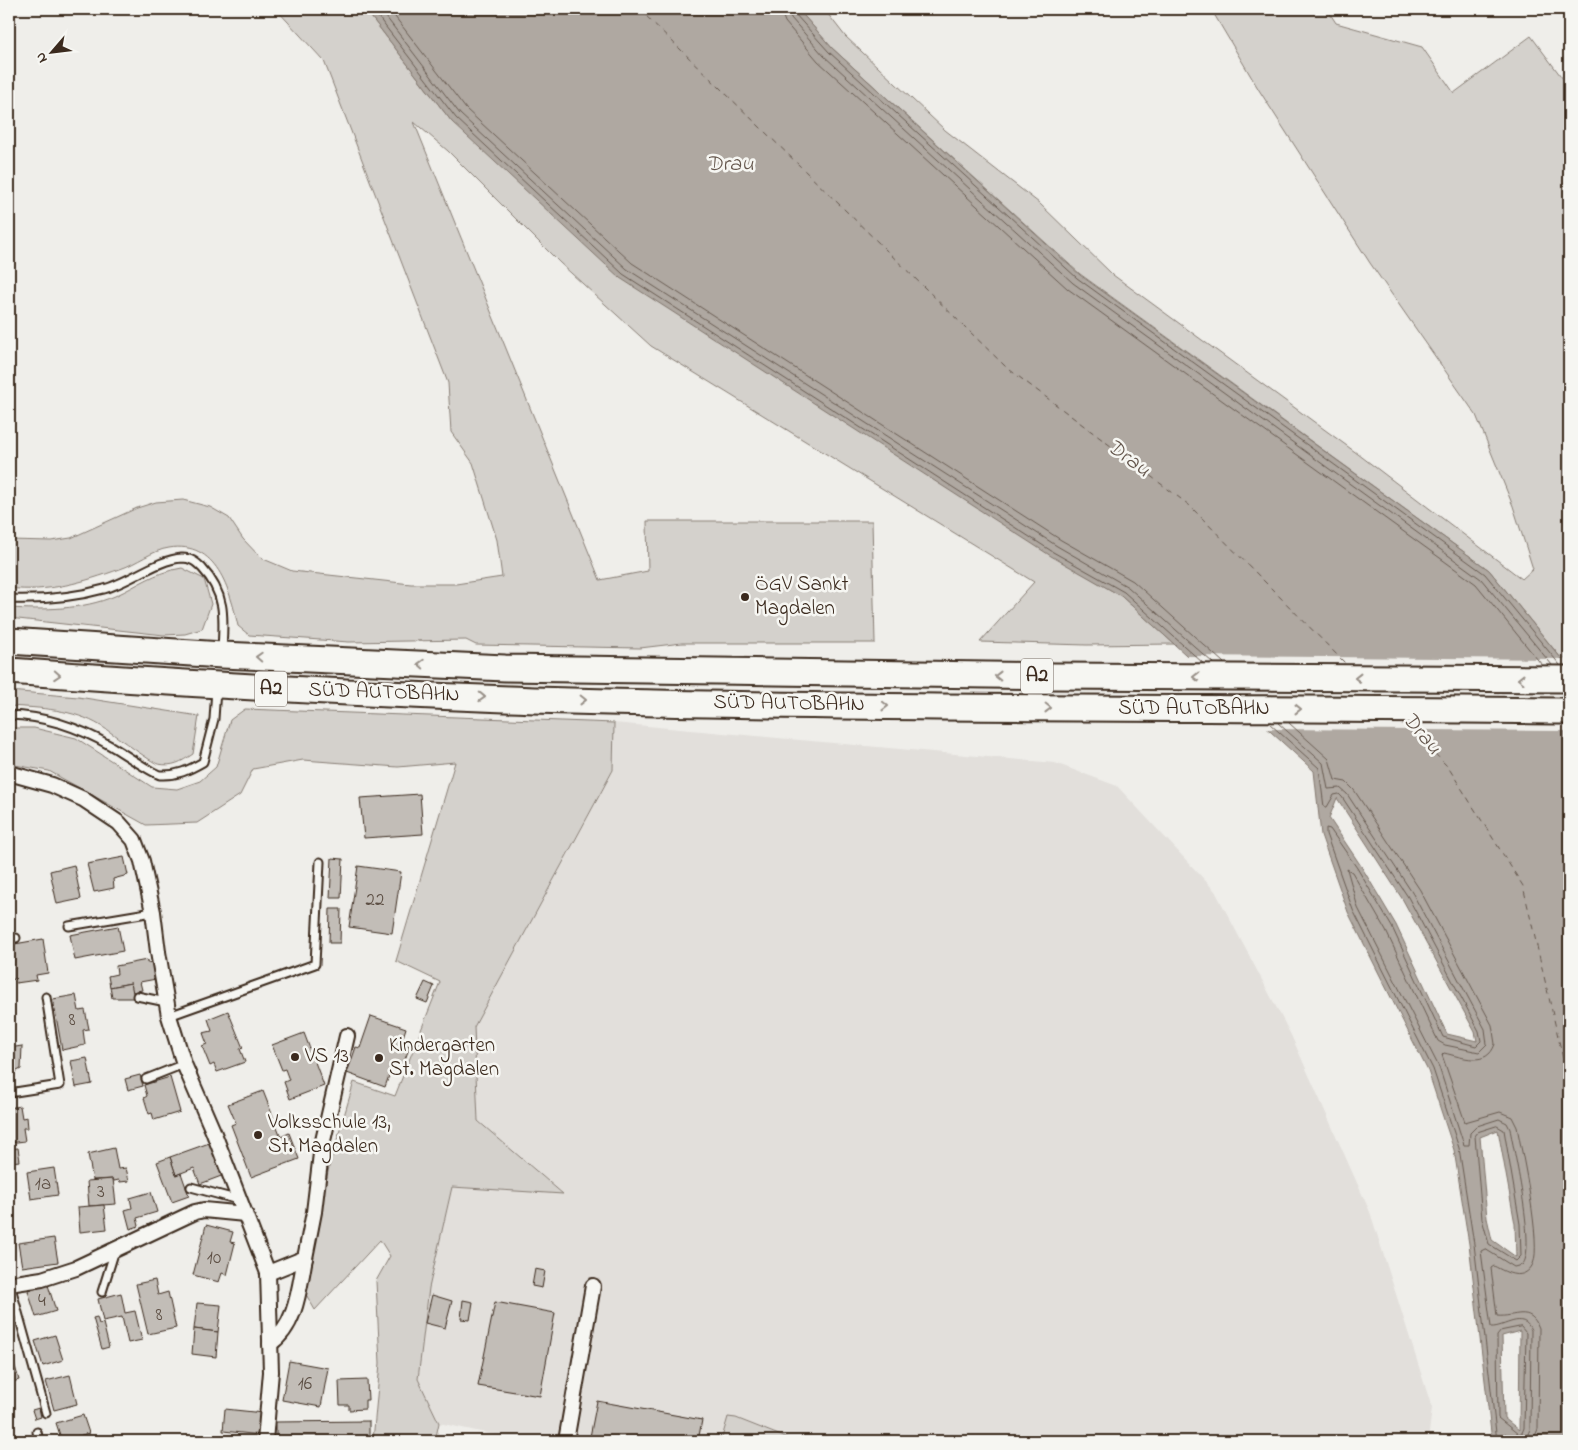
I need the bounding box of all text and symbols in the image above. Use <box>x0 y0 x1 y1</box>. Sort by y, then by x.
north arrow <box>28 28 78 78</box>
text: N <box>30 48 53 67</box>
water label: Drau <box>706 149 754 181</box>
water label: Drau <box>1099 432 1157 486</box>
place label: ÖGV Sankt Magdalen <box>755 570 849 626</box>
marker: ÖGV Sankt Magdalen <box>739 591 751 603</box>
one-way arrow <box>254 651 262 662</box>
road number: A2 <box>1021 658 1053 694</box>
one-way arrow <box>417 659 424 669</box>
one-way arrow <box>54 669 62 680</box>
one-way arrow <box>994 670 1002 681</box>
road number: A2 <box>255 672 287 706</box>
one-way arrow <box>1191 672 1199 682</box>
one-way arrow <box>1354 673 1362 683</box>
one-way arrow <box>1516 674 1524 684</box>
street label: SÜD AUTOBAHN <box>308 675 460 711</box>
street label: SÜD AUTOBAHN <box>713 688 865 720</box>
one-way arrow <box>478 692 486 703</box>
street label: SÜD AUTOBAHN <box>1118 694 1270 724</box>
one-way arrow <box>579 695 587 706</box>
one-way arrow <box>882 701 890 711</box>
one-way arrow <box>1044 703 1052 714</box>
one-way arrow <box>1294 704 1302 714</box>
water label: Drau <box>1394 706 1449 763</box>
house number: 22 <box>366 887 384 914</box>
house number: 8 <box>68 1007 76 1034</box>
place label: Kindergarten St. Magdalen <box>389 1031 499 1087</box>
place label: VS 13 <box>304 1042 349 1072</box>
marker: VS 13 <box>289 1051 301 1063</box>
marker: Kindergarten St. Magdalen <box>373 1052 385 1064</box>
place label: Volksschule 13, St. Magdalen <box>267 1108 391 1164</box>
marker: Volksschule 13, St. Magdalen <box>252 1129 264 1141</box>
house number: 1a <box>35 1171 51 1198</box>
house number: 3 <box>97 1179 105 1206</box>
house number: 10 <box>207 1245 221 1272</box>
house number: 4 <box>38 1288 46 1315</box>
house number: 8 <box>155 1302 163 1329</box>
house number: 16 <box>298 1371 312 1398</box>

